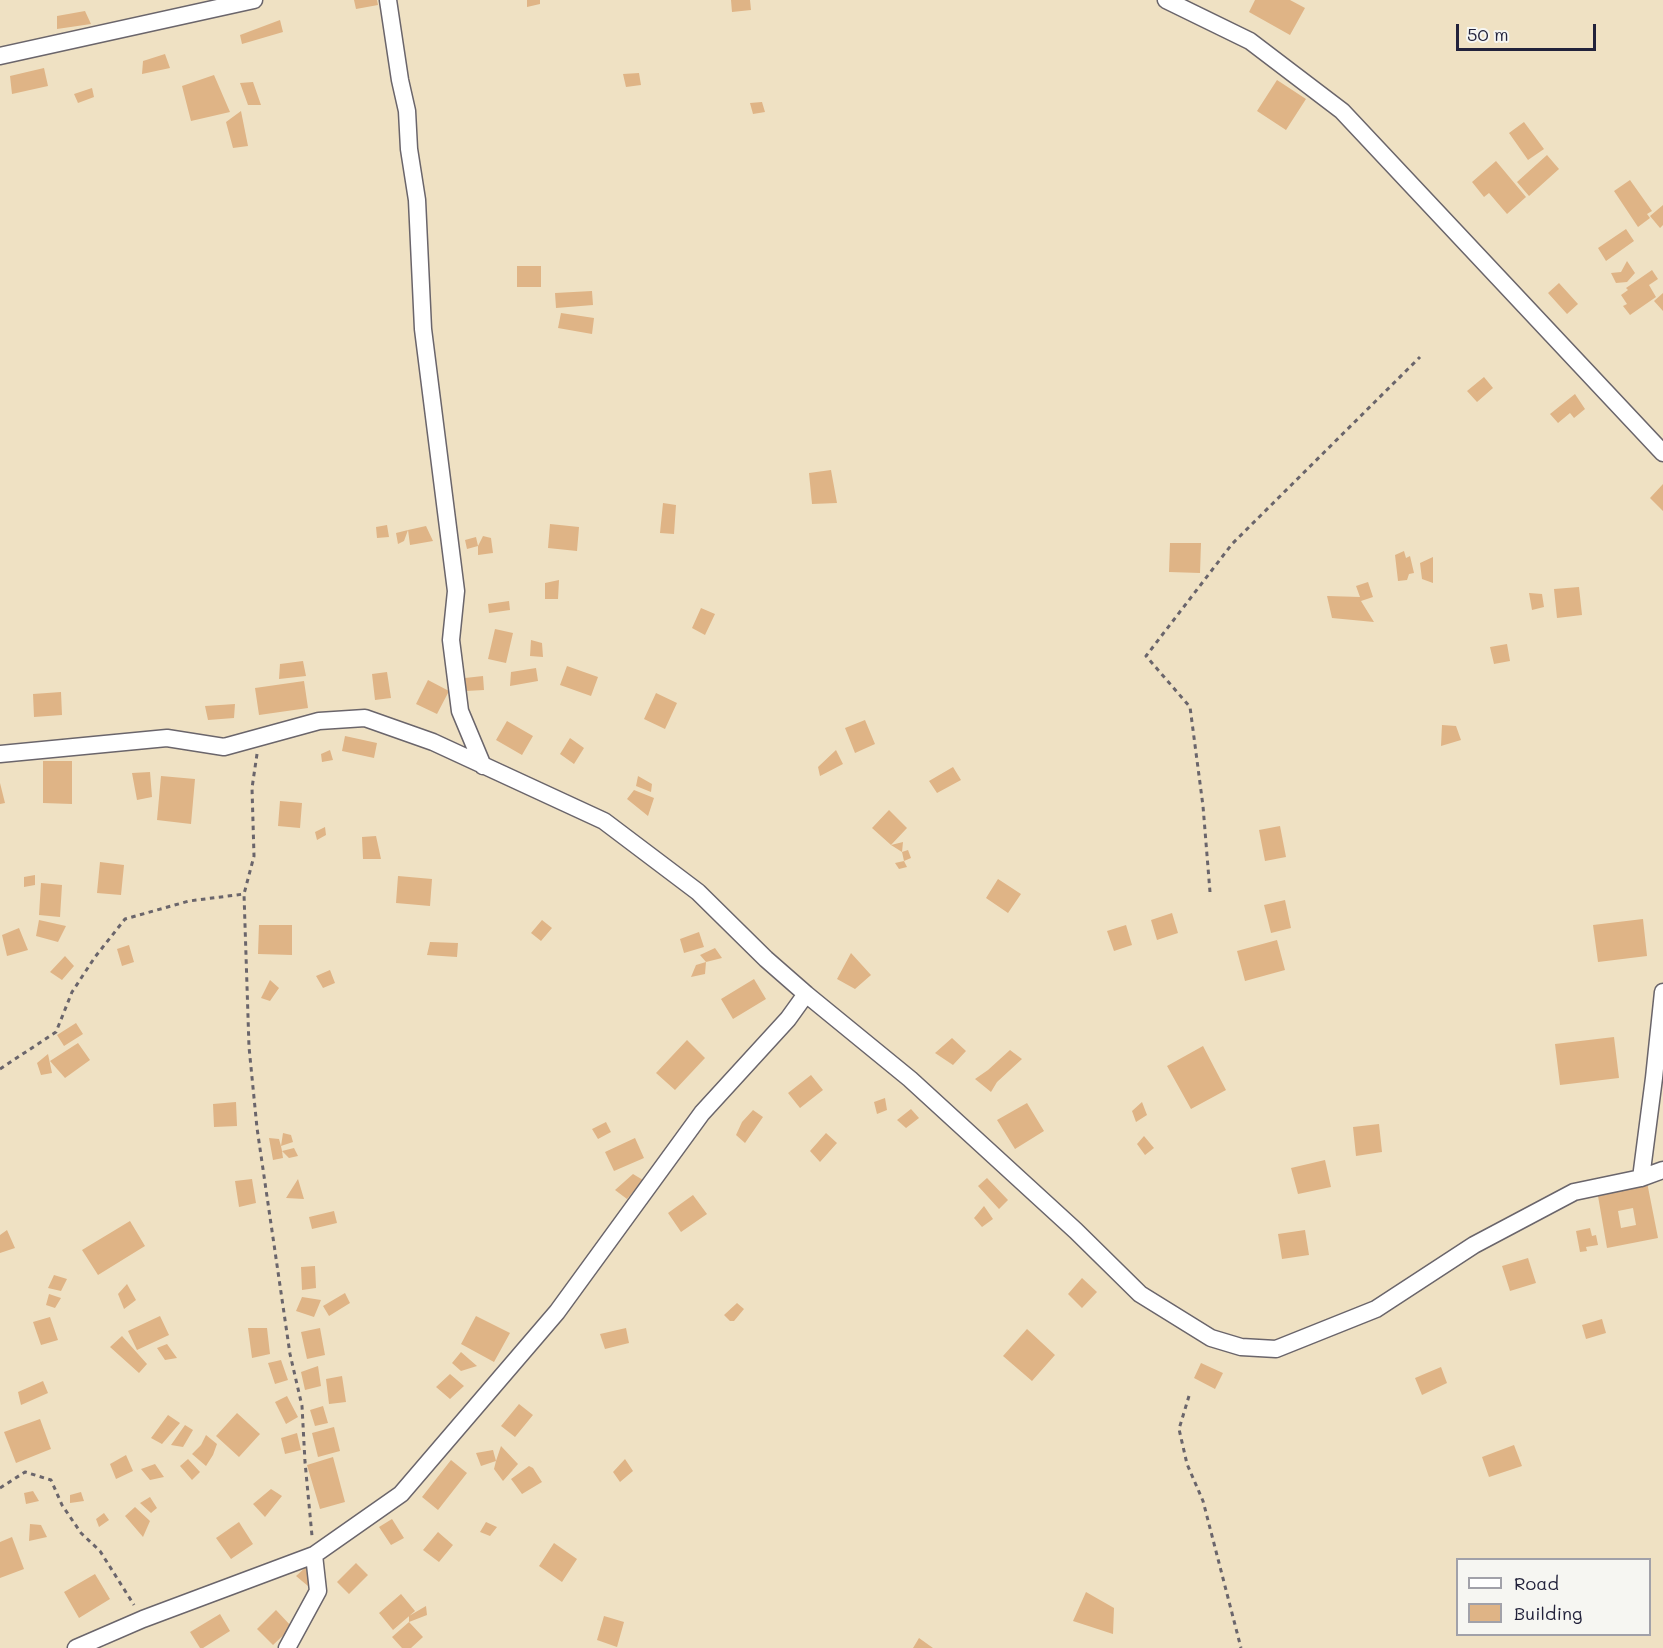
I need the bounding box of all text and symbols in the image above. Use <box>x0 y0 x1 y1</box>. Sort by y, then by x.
scale bar <box>1459 12 1598 50</box>
text: 50 m <box>1467 22 1509 46</box>
legend <box>1456 1558 1651 1636</box>
text: Road <box>1514 1571 1559 1595</box>
text: Building <box>1514 1601 1582 1625</box>

